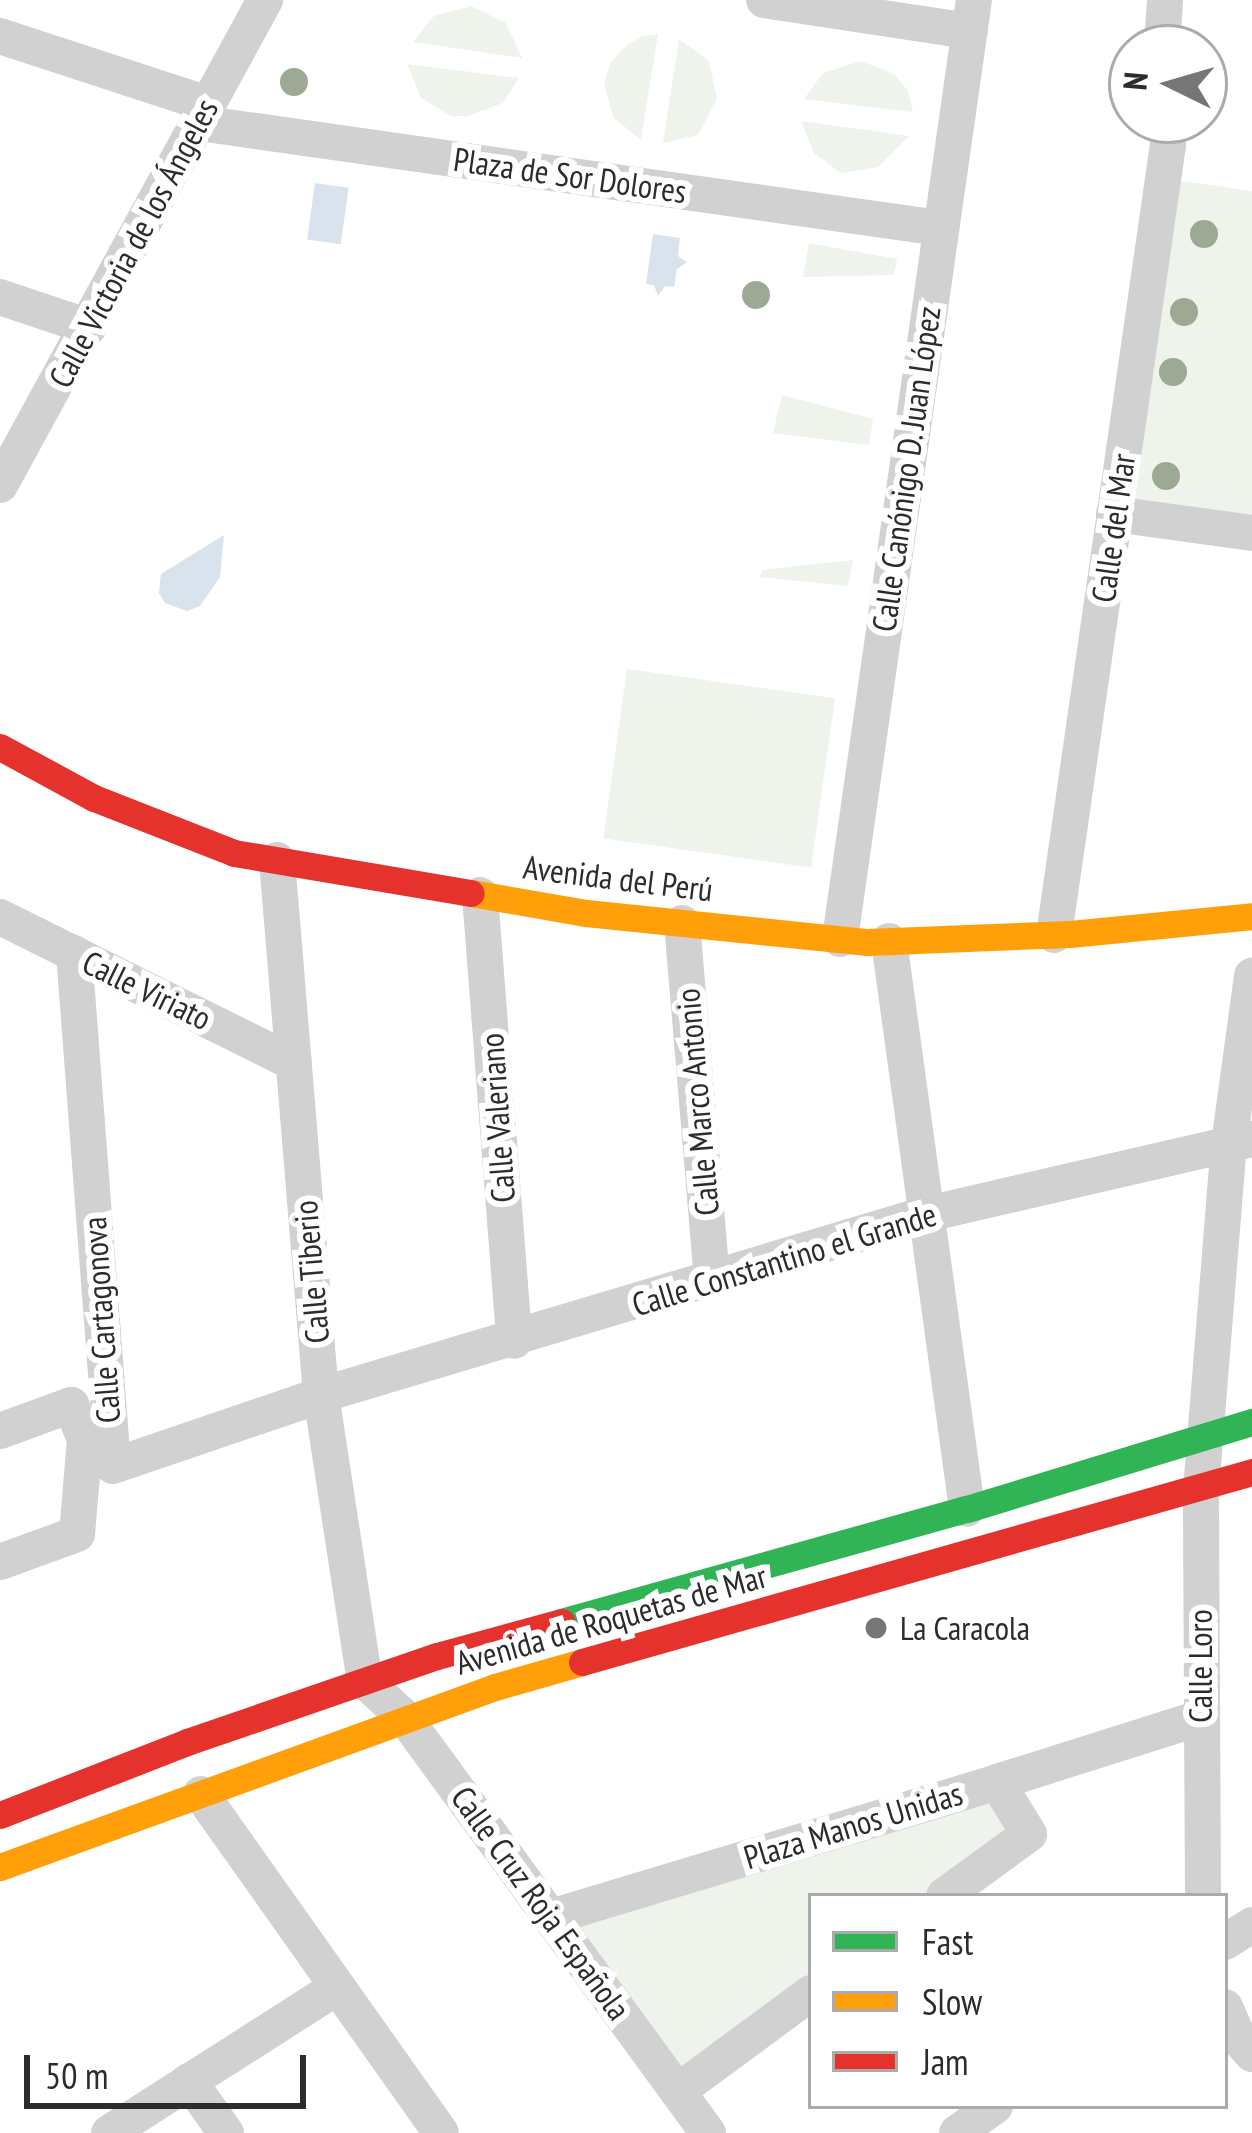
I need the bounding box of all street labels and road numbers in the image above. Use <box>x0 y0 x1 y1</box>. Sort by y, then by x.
street label: Calle Victoria de los Ángeles <box>40 91 226 395</box>
street label: Plaza de Sor Dolores <box>451 139 689 211</box>
street label: Calle Canónigo D. Juan López <box>863 303 949 635</box>
street label: Calle del Mar <box>1083 451 1143 605</box>
street label: Avenida del Perú <box>521 847 715 909</box>
street label: Calle Viriato <box>76 942 218 1038</box>
street label: Calle Marco Antonio <box>667 986 727 1218</box>
street label: Calle Valeriano <box>471 1032 523 1204</box>
street label: Calle Constantino el Grande <box>627 1194 941 1324</box>
street label: Calle Tiberio <box>285 1198 337 1346</box>
street label: Calle Cartagonova <box>74 1215 128 1425</box>
street label: Avenida de Roquetas de Mar <box>451 1556 771 1682</box>
street label: Calle Loro <box>1180 1609 1220 1723</box>
street label: Plaza Manos Unidas <box>739 1773 967 1877</box>
street label: Calle Cruz Roja Española <box>443 1778 639 2028</box>

